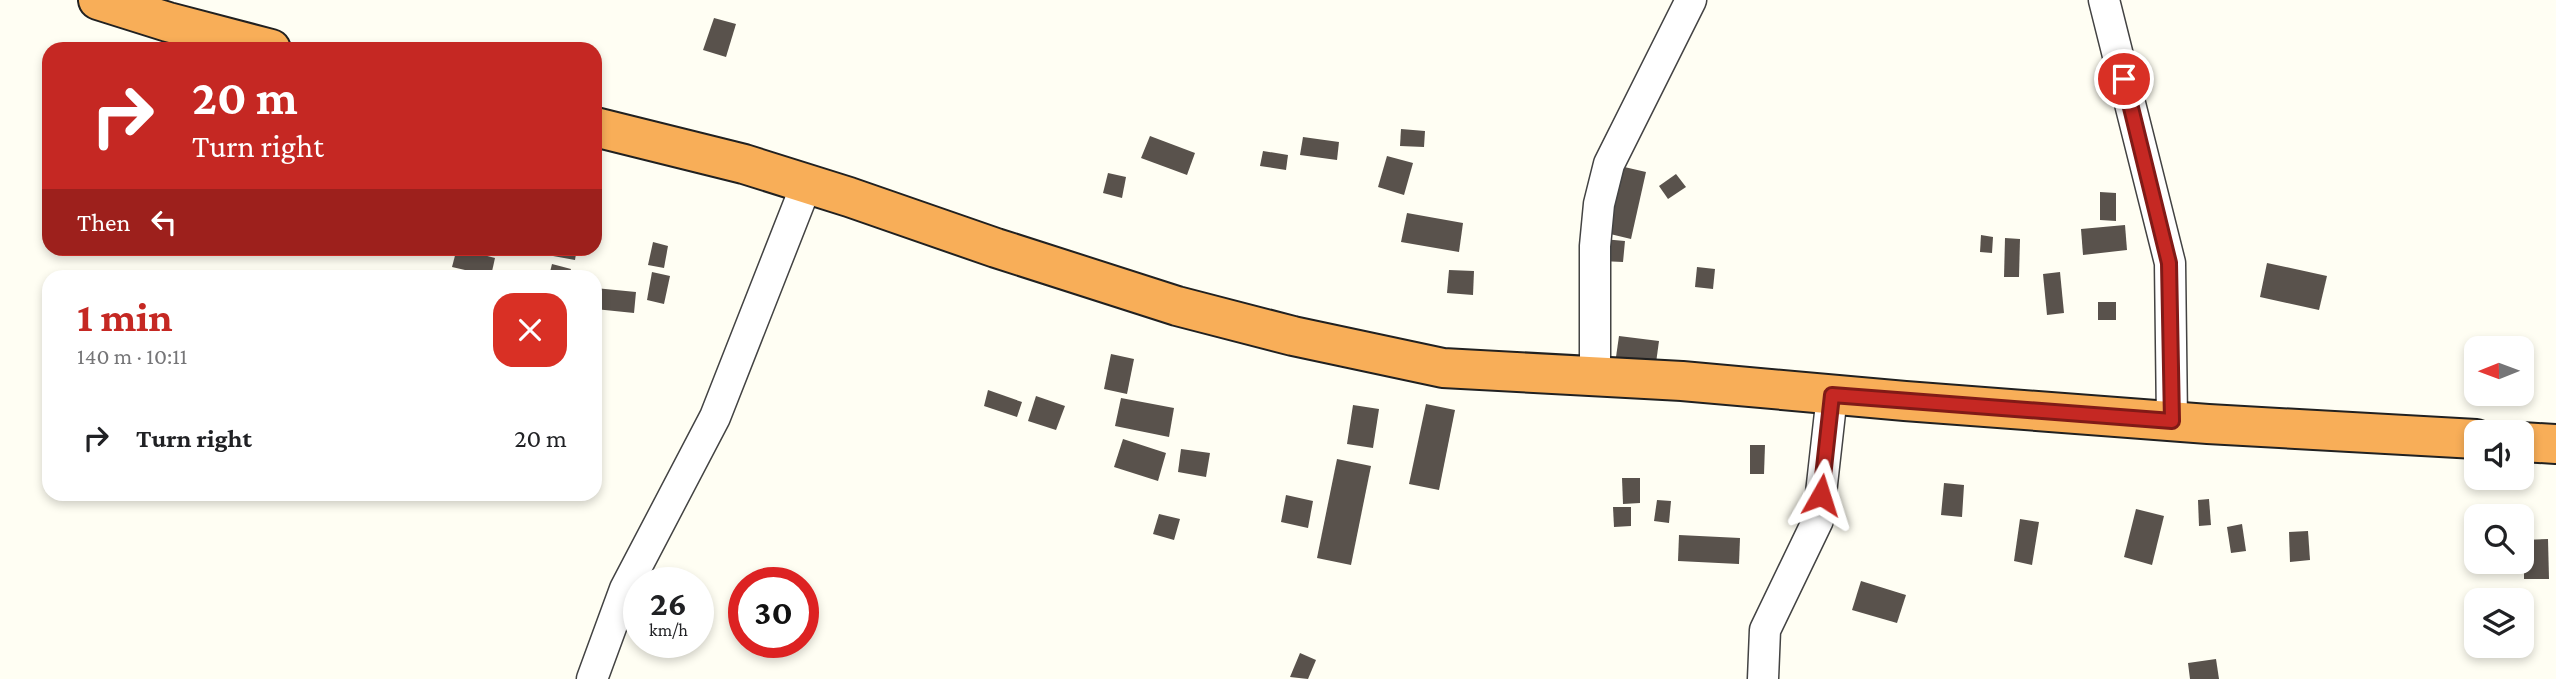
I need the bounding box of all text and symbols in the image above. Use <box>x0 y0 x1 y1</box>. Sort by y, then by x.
pin <box>2094 49 2154 109</box>
icon: arrive <box>2105 60 2143 98</box>
icon: right <box>77 70 168 161</box>
text: 20 m <box>192 70 298 125</box>
text: Turn right <box>192 128 324 164</box>
icon: left <box>145 203 183 241</box>
text: Then <box>77 208 131 237</box>
text: 1 min <box>77 293 173 340</box>
button: close <box>493 293 567 367</box>
north arrow <box>2464 336 2534 406</box>
map controls <box>2464 336 2534 658</box>
text: 140 m · 10:11 <box>77 343 188 369</box>
icon: right <box>77 419 115 457</box>
button: sound <box>2464 420 2534 490</box>
text: Turn right <box>136 424 252 453</box>
text: 20 m <box>514 424 567 453</box>
position arrow <box>1784 458 1858 532</box>
button: search <box>2464 504 2534 574</box>
speed limit sign: 30 <box>728 567 819 658</box>
text: 26 <box>650 584 687 623</box>
button: layers <box>2464 588 2534 658</box>
text: km/h <box>649 620 688 640</box>

